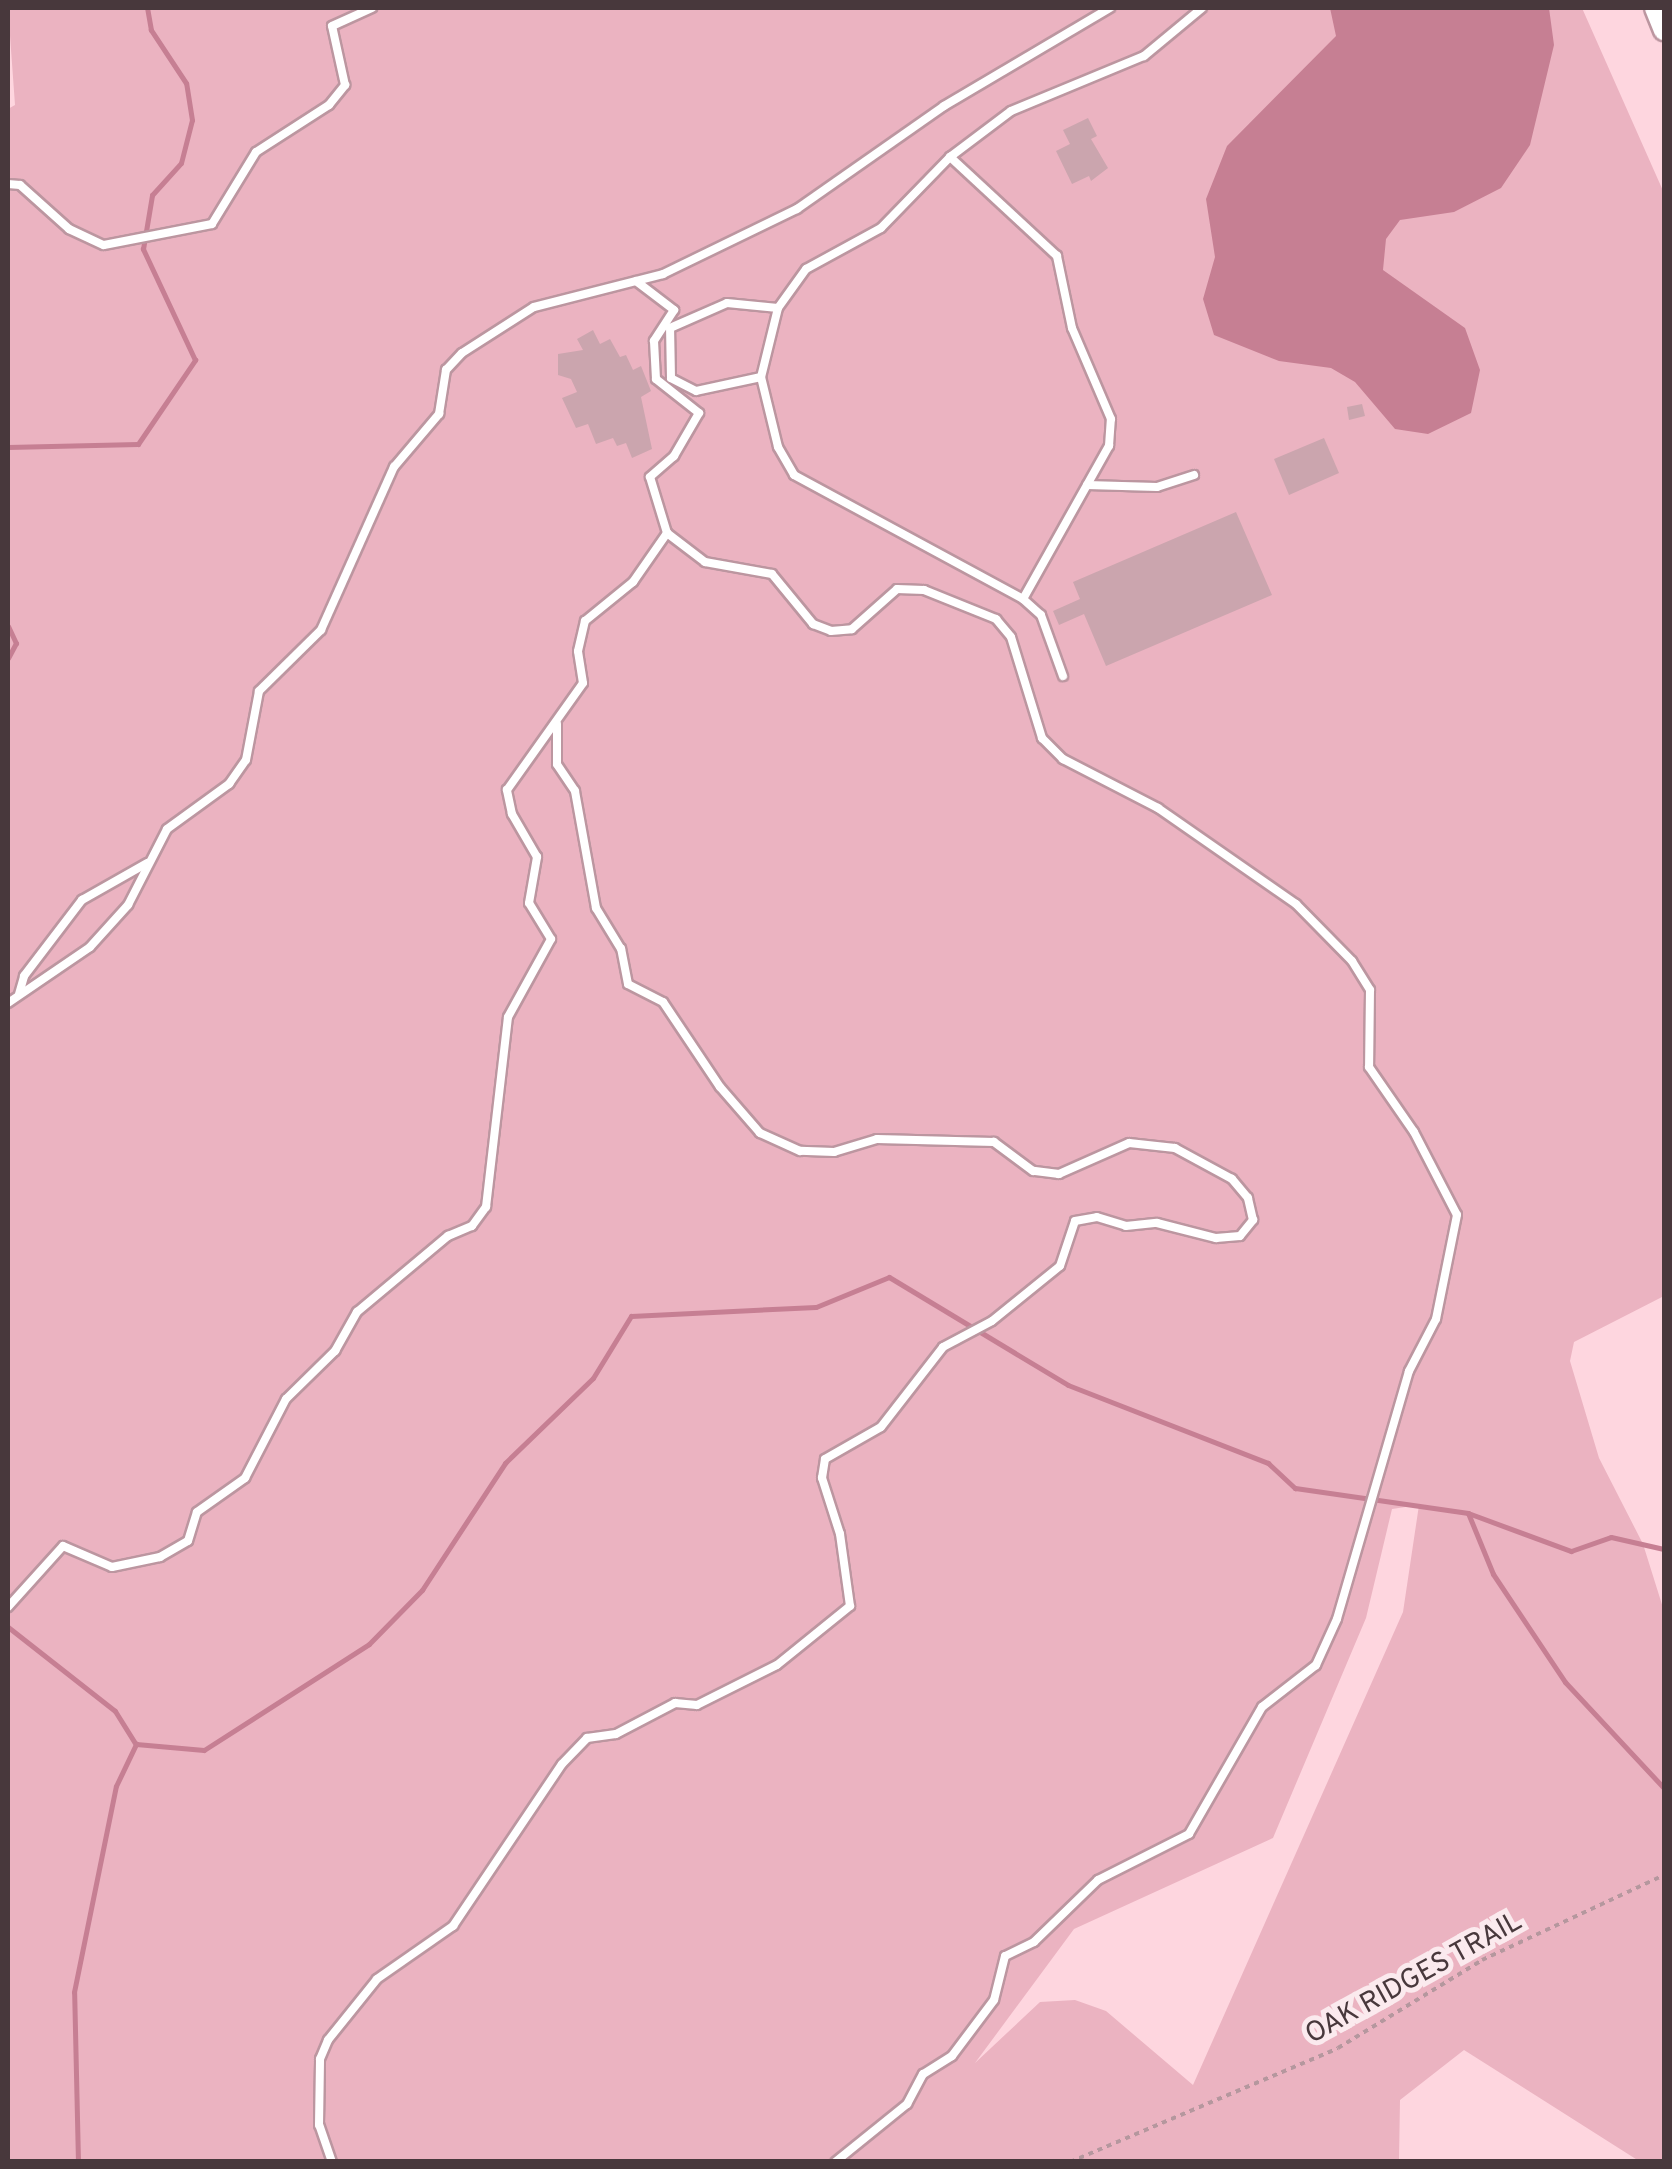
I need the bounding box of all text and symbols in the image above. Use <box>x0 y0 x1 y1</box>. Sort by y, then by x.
street label: OAK RIDGES TRAIL <box>1299 1905 1529 2053</box>

